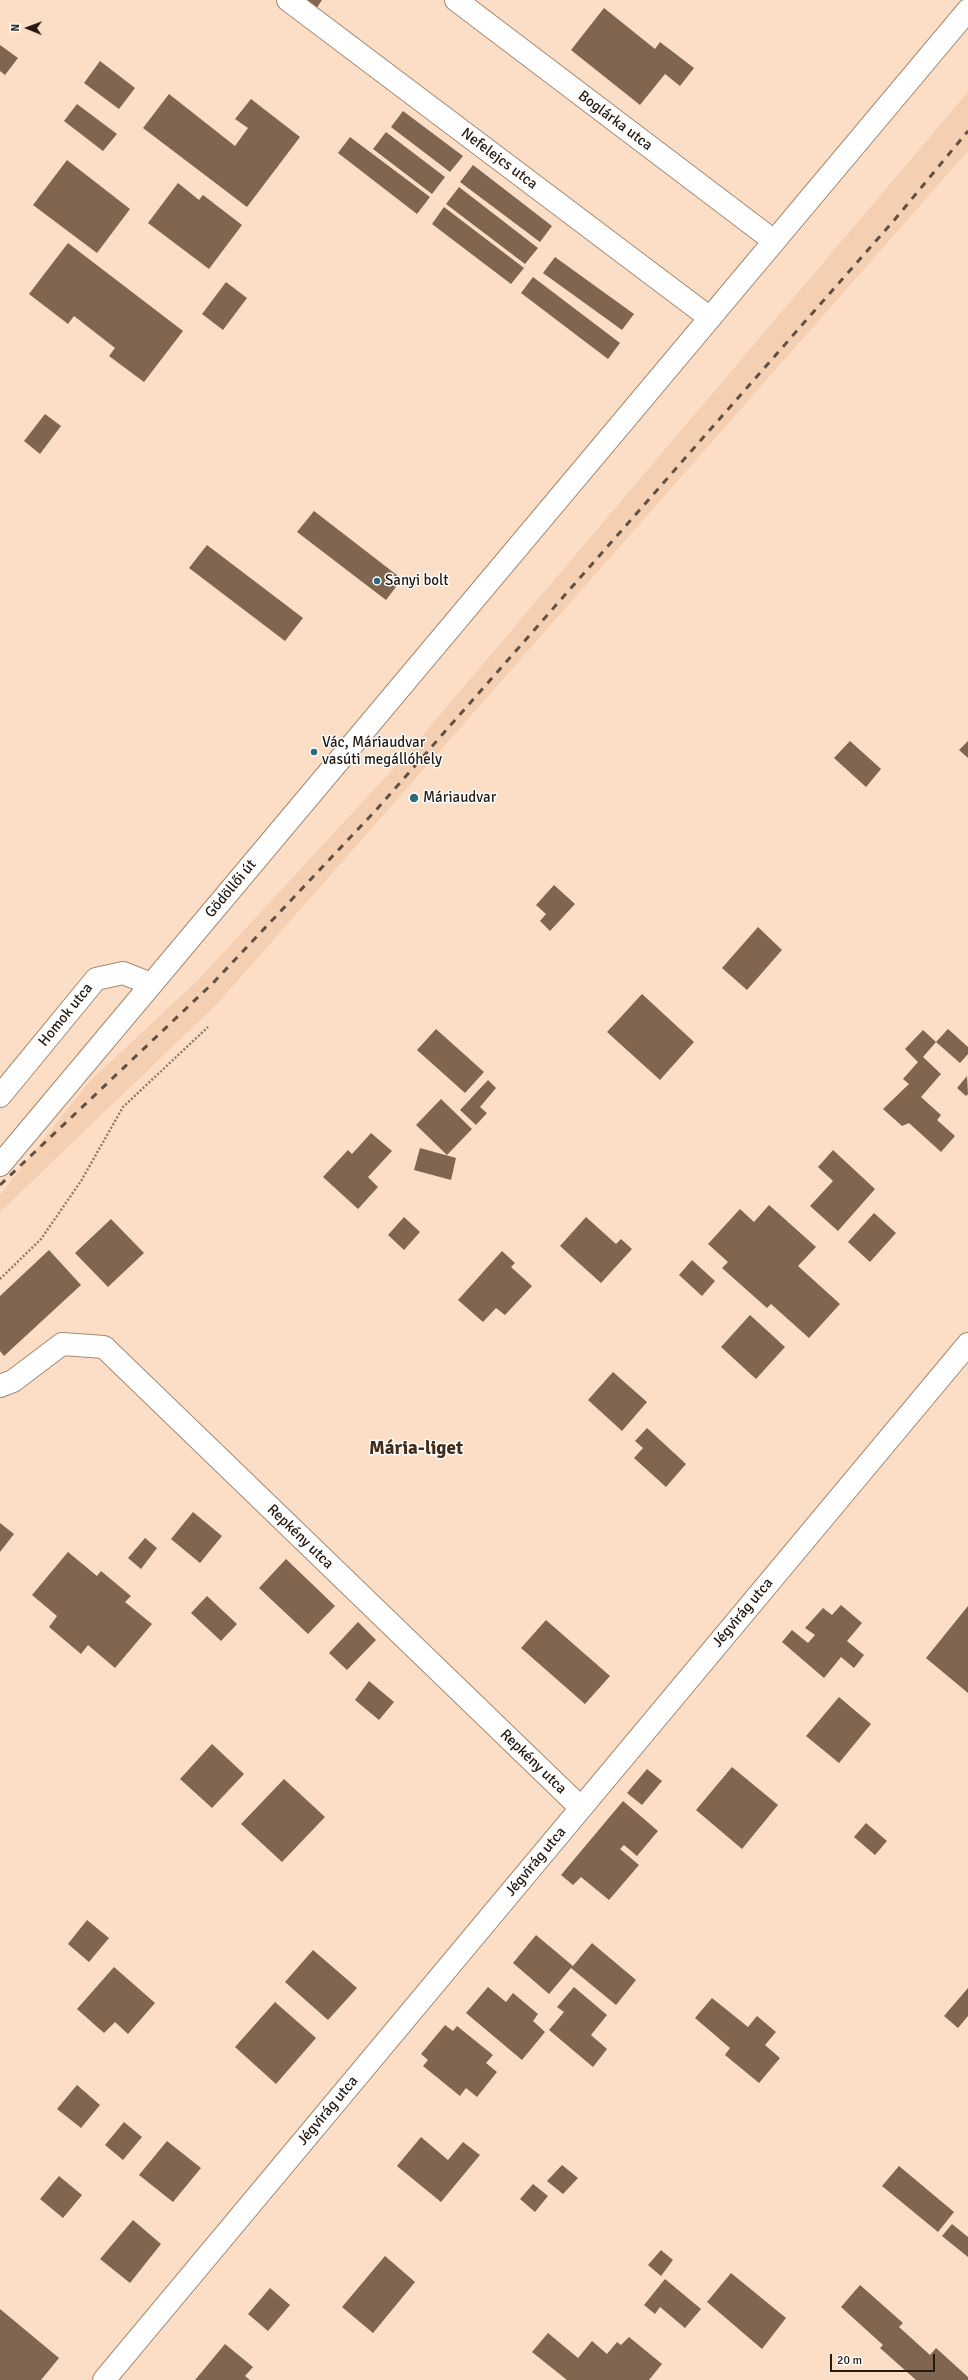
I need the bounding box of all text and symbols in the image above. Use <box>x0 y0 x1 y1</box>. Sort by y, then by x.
north arrow <box>8 8 48 48</box>
text: N <box>9 24 22 32</box>
street label: Boglárka utca <box>574 87 656 155</box>
street label: Nefelejcs utca <box>457 124 541 194</box>
place label: Sanyi bolt <box>385 572 449 590</box>
marker: Sanyi bolt <box>372 576 382 586</box>
place label: Vác, Máriaudvar vasúti megállóhely <box>322 734 442 769</box>
marker: Vác, Máriaudvar vasúti megállóhely <box>309 747 319 757</box>
place label: Máriaudvar <box>423 789 496 807</box>
marker: Máriaudvar <box>408 792 420 804</box>
street label: Gödöllői út <box>202 856 260 922</box>
street label: Homok utca <box>35 980 97 1050</box>
district label: Mária-liget <box>369 1438 463 1460</box>
street label: Repkény utca <box>263 1501 337 1573</box>
street label: Jégvirág utca <box>709 1575 777 1651</box>
street label: Repkény utca <box>496 1726 570 1798</box>
street label: Jégvirág utca <box>502 1824 570 1900</box>
street label: Jégvirág utca <box>294 2073 362 2149</box>
scale bar <box>832 2346 937 2372</box>
text: 20 m <box>837 2353 862 2368</box>

